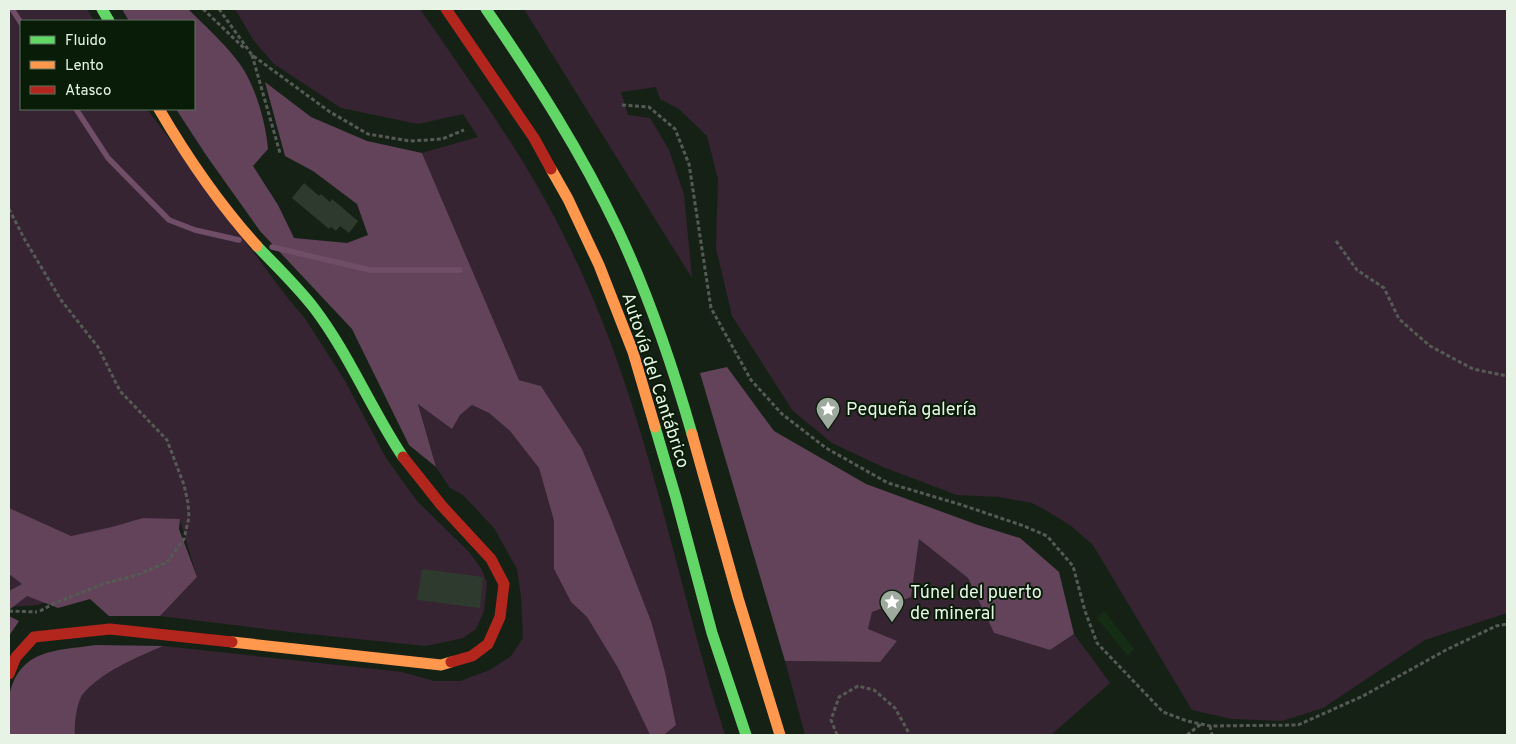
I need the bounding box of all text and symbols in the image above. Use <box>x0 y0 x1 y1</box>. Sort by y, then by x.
legend <box>20 20 195 110</box>
text: Fluido <box>65 32 106 51</box>
text: Lento <box>65 57 104 76</box>
text: Atasco <box>65 82 111 101</box>
street label: Autovía del Cantábrico <box>615 290 694 471</box>
place icon: Pequeña galería <box>815 396 841 430</box>
place label: Pequeña galería <box>846 399 977 422</box>
place label: Túnel del puerto de mineral <box>910 582 1042 626</box>
place icon: Túnel del puerto de mineral <box>879 589 905 623</box>

